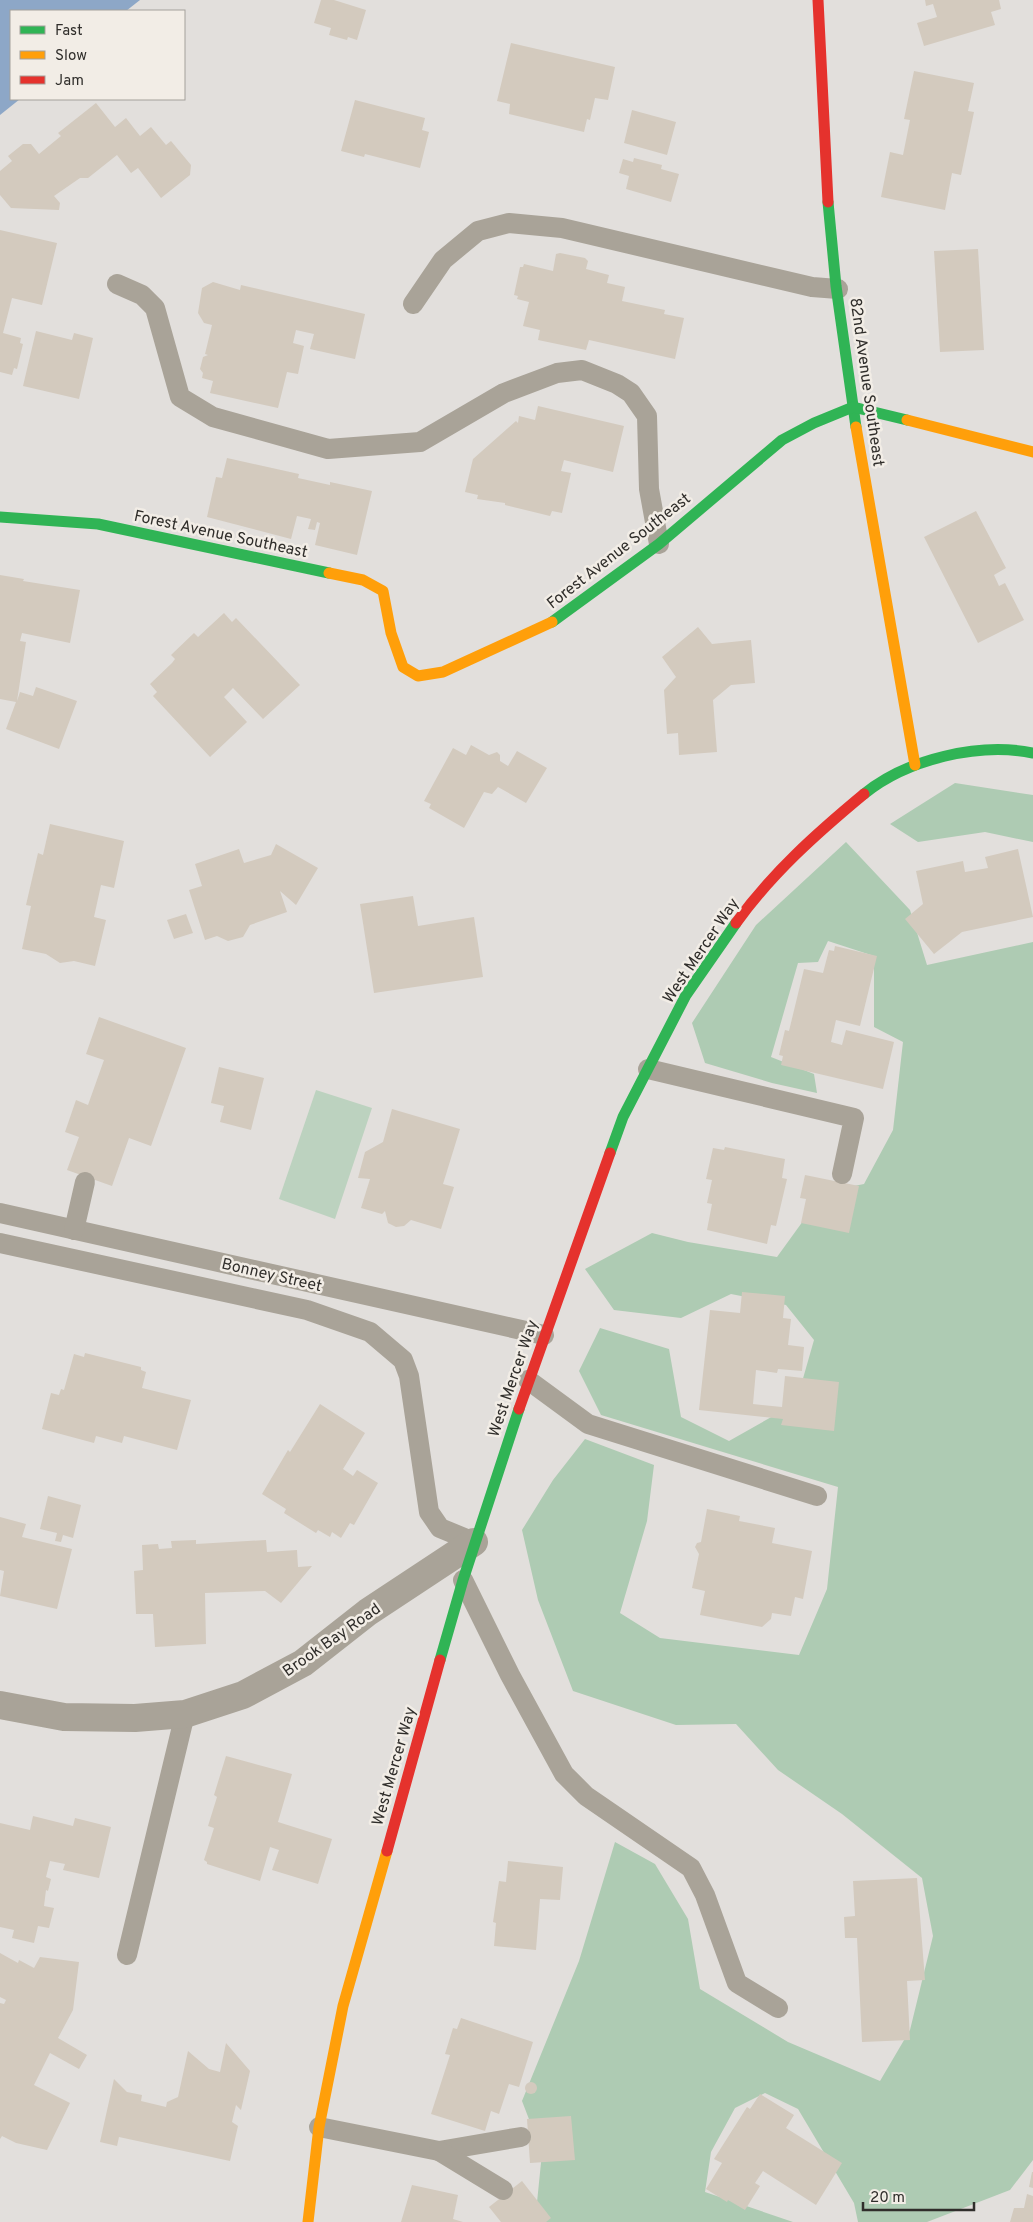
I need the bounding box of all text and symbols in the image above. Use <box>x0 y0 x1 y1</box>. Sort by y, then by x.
legend <box>10 10 185 100</box>
text: Fast <box>55 22 83 41</box>
text: Slow <box>55 47 87 66</box>
text: Jam <box>55 72 84 91</box>
street label: 82nd Avenue Southeast <box>844 297 888 468</box>
street label: Forest Avenue Southeast <box>543 489 695 614</box>
street label: Forest Avenue Southeast <box>132 507 309 563</box>
street label: West Mercer Way <box>659 895 744 1008</box>
street label: Bonney Street <box>219 1255 324 1297</box>
street label: West Mercer Way <box>484 1317 543 1440</box>
street label: Brook Bay Road <box>279 1599 385 1682</box>
street label: West Mercer Way <box>368 1705 421 1828</box>
scale bar <box>863 2180 974 2212</box>
text: 20 m <box>870 2189 905 2208</box>

